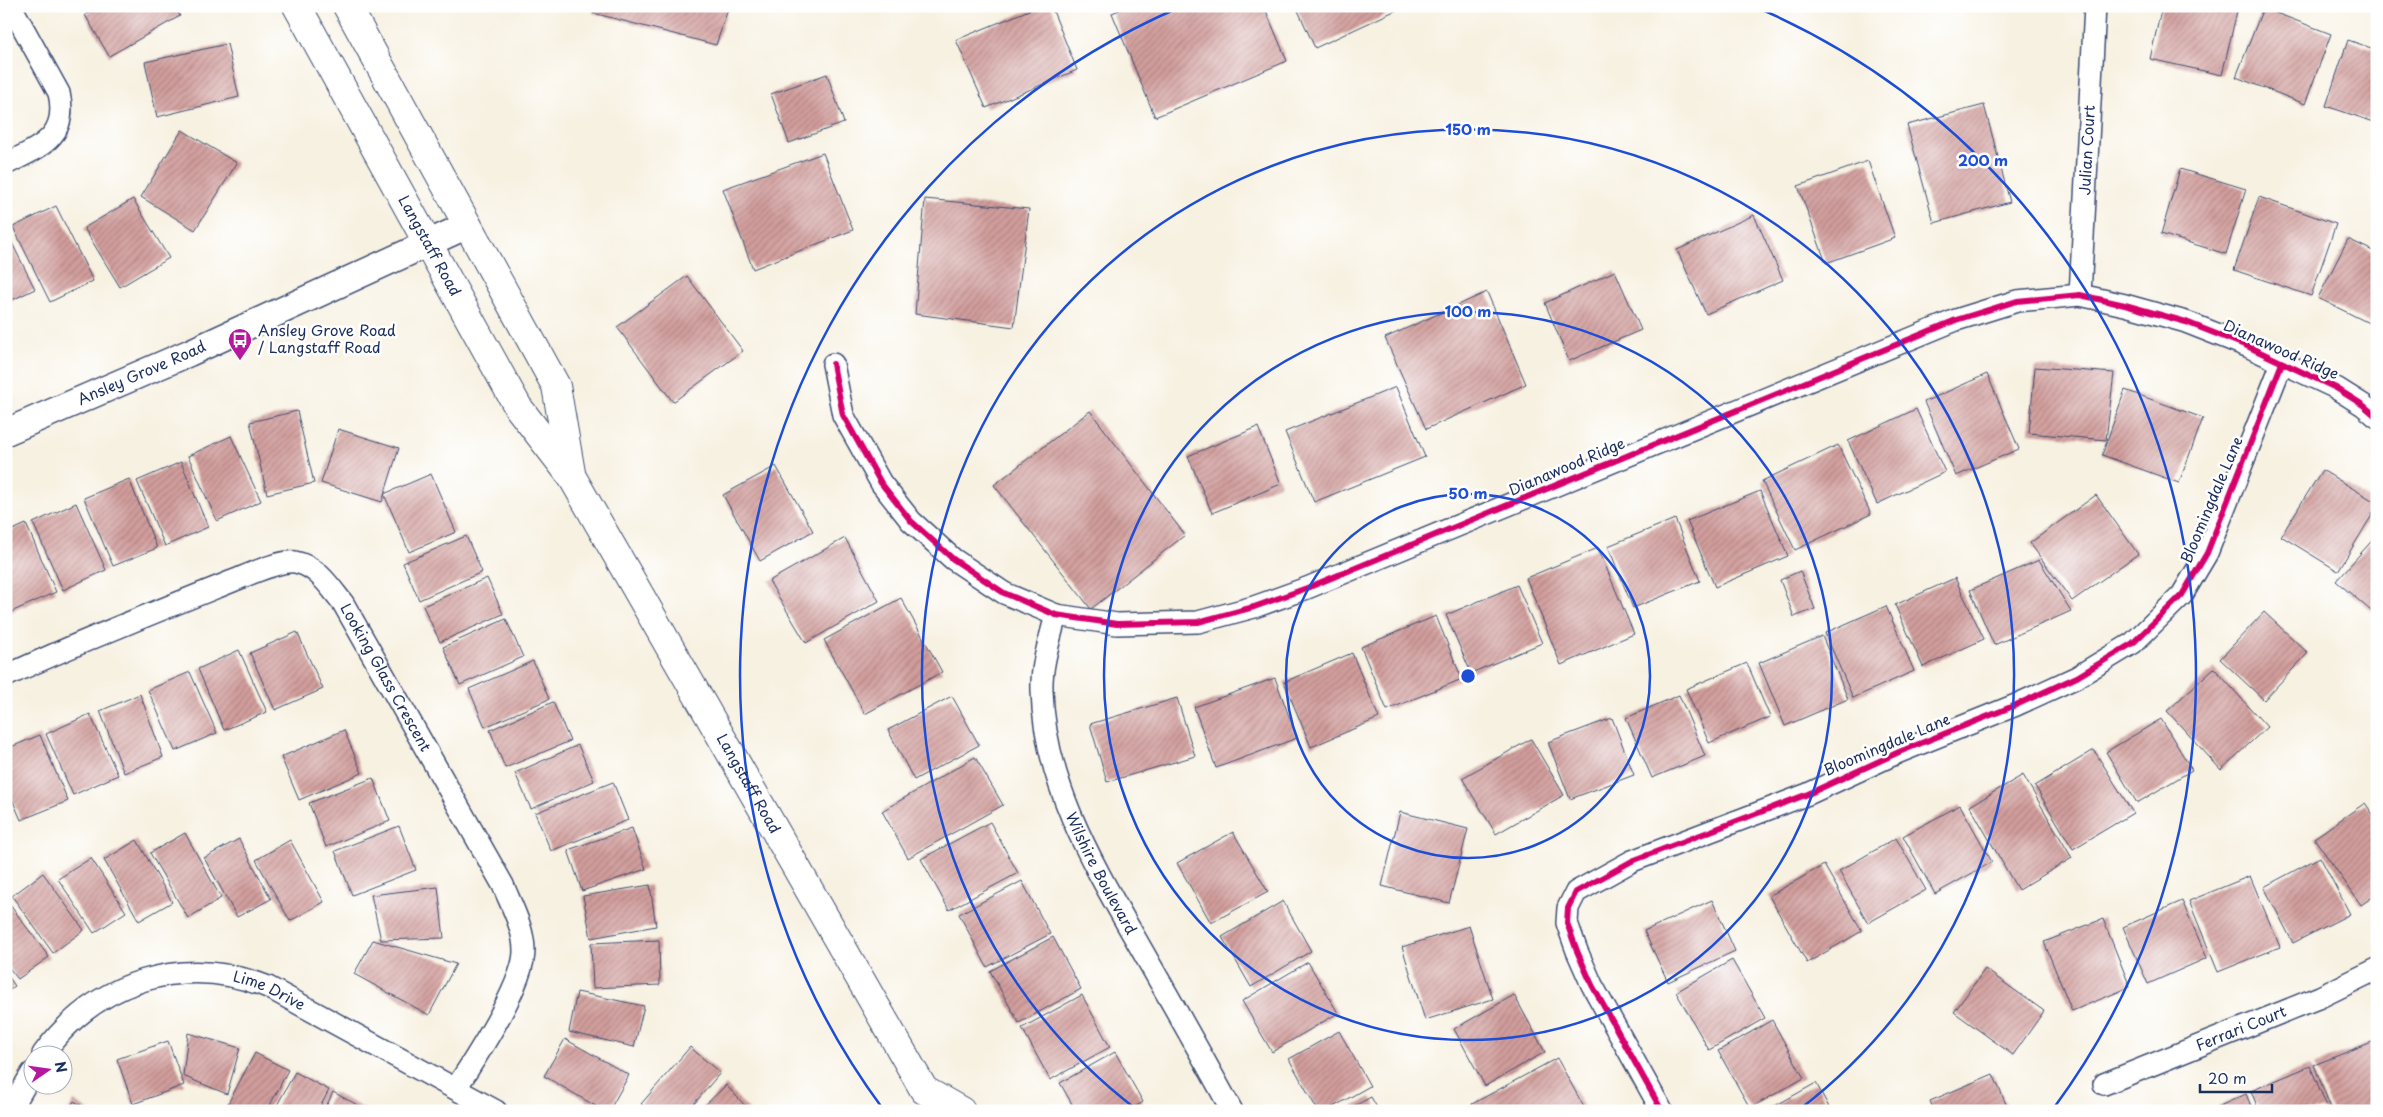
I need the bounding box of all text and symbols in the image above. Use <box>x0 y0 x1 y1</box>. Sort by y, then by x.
street label: Julian Court <box>2072 104 2100 196</box>
text: 150 m <box>1445 117 1491 140</box>
text: 200 m <box>1958 148 2008 171</box>
street label: Langstaff Road <box>393 191 468 300</box>
text: 100 m <box>1445 299 1491 322</box>
street label: Dianawood Ridge <box>2220 313 2343 384</box>
place label: Ansley Grove Road / Langstaff Road <box>258 318 396 358</box>
bus stop icon: Ansley Grove Road / Langstaff Road <box>227 327 253 361</box>
street label: Ansley Grove Road <box>73 334 209 410</box>
street label: Dianawood Ridge <box>1505 431 1628 501</box>
street label: Bloomingdale Lane <box>2174 433 2248 566</box>
text: 50 m <box>1449 481 1487 504</box>
street label: Looking Glass Crescent <box>336 599 438 755</box>
centre of rings <box>1459 667 1477 685</box>
street label: Bloomingdale Lane <box>1820 707 1953 781</box>
street label: Langstaff Road <box>712 729 787 837</box>
street label: Wilshire Boulevard <box>1061 808 1144 938</box>
street label: Lime Drive <box>231 964 310 1015</box>
street label: Ferrari Court <box>2192 999 2289 1056</box>
north arrow <box>22 1044 72 1094</box>
text: N <box>50 1059 73 1075</box>
scale bar <box>2200 1062 2273 1094</box>
text: 20 m <box>2208 1066 2247 1089</box>

